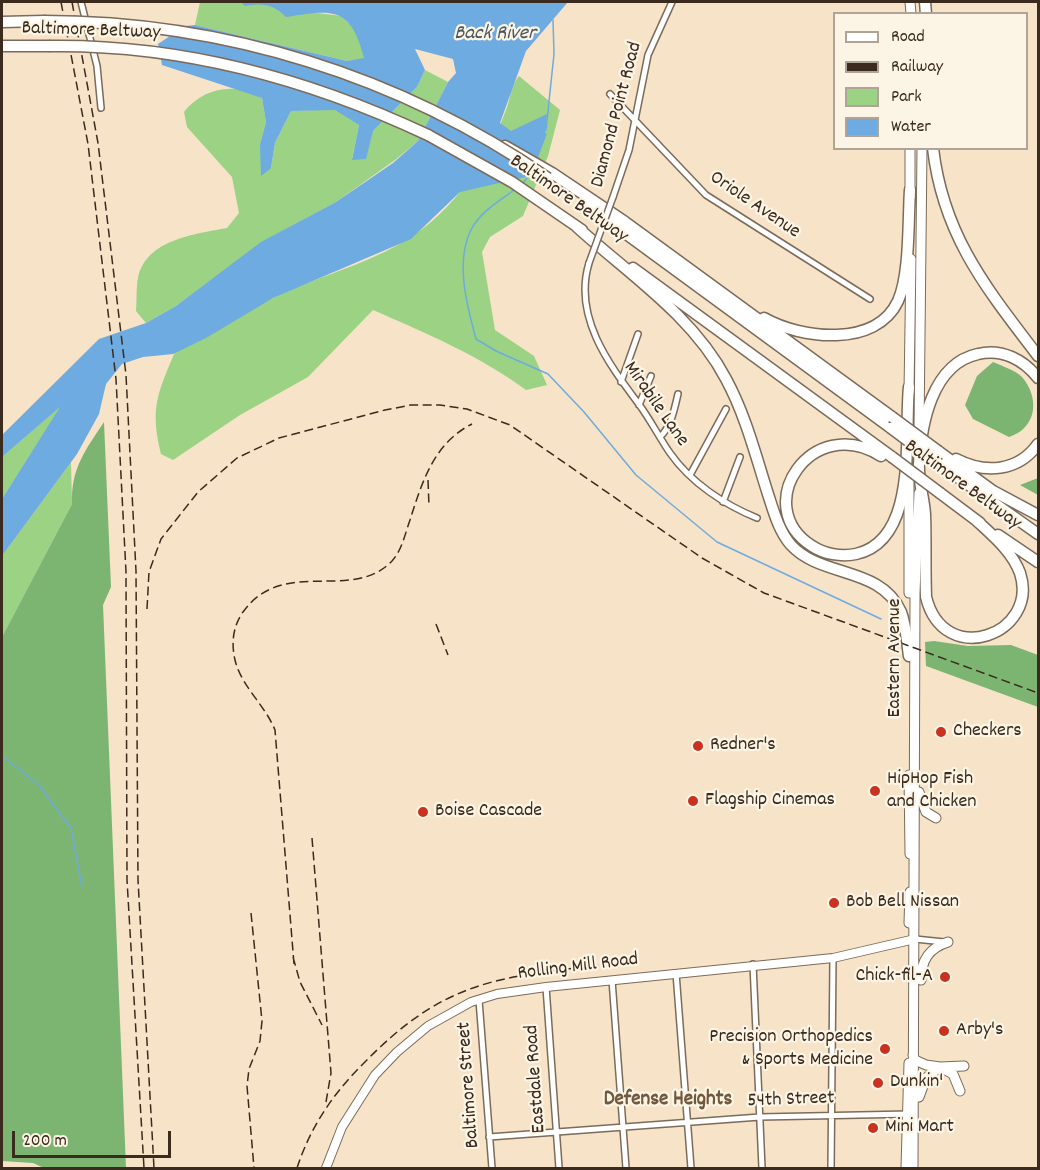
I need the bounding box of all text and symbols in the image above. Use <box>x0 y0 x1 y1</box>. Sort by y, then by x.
legend <box>833 12 1028 150</box>
street label: Baltimore Beltway <box>21 18 161 46</box>
water label: Back River <box>454 22 536 48</box>
text: Road <box>891 25 925 50</box>
street label: Diamond Point Road <box>587 40 649 190</box>
text: Railway <box>891 55 943 80</box>
text: Park <box>891 85 922 110</box>
text: Water <box>891 115 931 140</box>
street label: Baltimore Beltway <box>504 150 632 250</box>
street label: Oriole Avenue <box>704 167 804 245</box>
street label: Mirabile Lane <box>617 358 693 452</box>
street label: Baltimore Beltway <box>899 435 1025 537</box>
street label: Eastern Avenue <box>884 598 908 718</box>
place label: Checkers <box>953 720 1022 744</box>
marker: Checkers <box>934 725 948 739</box>
place label: Redner's <box>710 734 776 758</box>
marker: Redner's <box>691 739 705 753</box>
place label: HipHop Fish and Chicken <box>887 768 977 815</box>
marker: HipHop Fish and Chicken <box>868 784 882 798</box>
place label: Flagship Cinemas <box>705 789 835 813</box>
marker: Flagship Cinemas <box>686 794 700 808</box>
place label: Boise Cascade <box>435 800 542 824</box>
marker: Boise Cascade <box>416 805 430 819</box>
place label: Bob Bell Nissan <box>846 891 959 915</box>
marker: Bob Bell Nissan <box>827 896 841 910</box>
street label: Rolling Mill Road <box>516 949 640 987</box>
place label: Chick-fil-A <box>855 965 933 989</box>
marker: Chick-fil-A <box>938 970 952 984</box>
place label: Arby's <box>956 1019 1003 1043</box>
street label: Baltimore Street <box>454 1021 486 1149</box>
street label: Eastdale Road <box>521 1024 553 1134</box>
marker: Arby's <box>937 1024 951 1038</box>
place label: Precision Orthopedics & Sports Medicine <box>709 1026 873 1073</box>
marker: Precision Orthopedics & Sports Medicine <box>878 1042 892 1056</box>
place label: Dunkin' <box>890 1071 943 1095</box>
marker: Dunkin' <box>871 1076 885 1090</box>
street label: 54th Street <box>747 1087 835 1115</box>
district label: Defense Heights <box>604 1088 732 1114</box>
place label: Mini Mart <box>885 1116 954 1140</box>
scale bar <box>15 1119 174 1157</box>
marker: Mini Mart <box>866 1121 880 1135</box>
text: 200 m <box>23 1129 67 1154</box>

